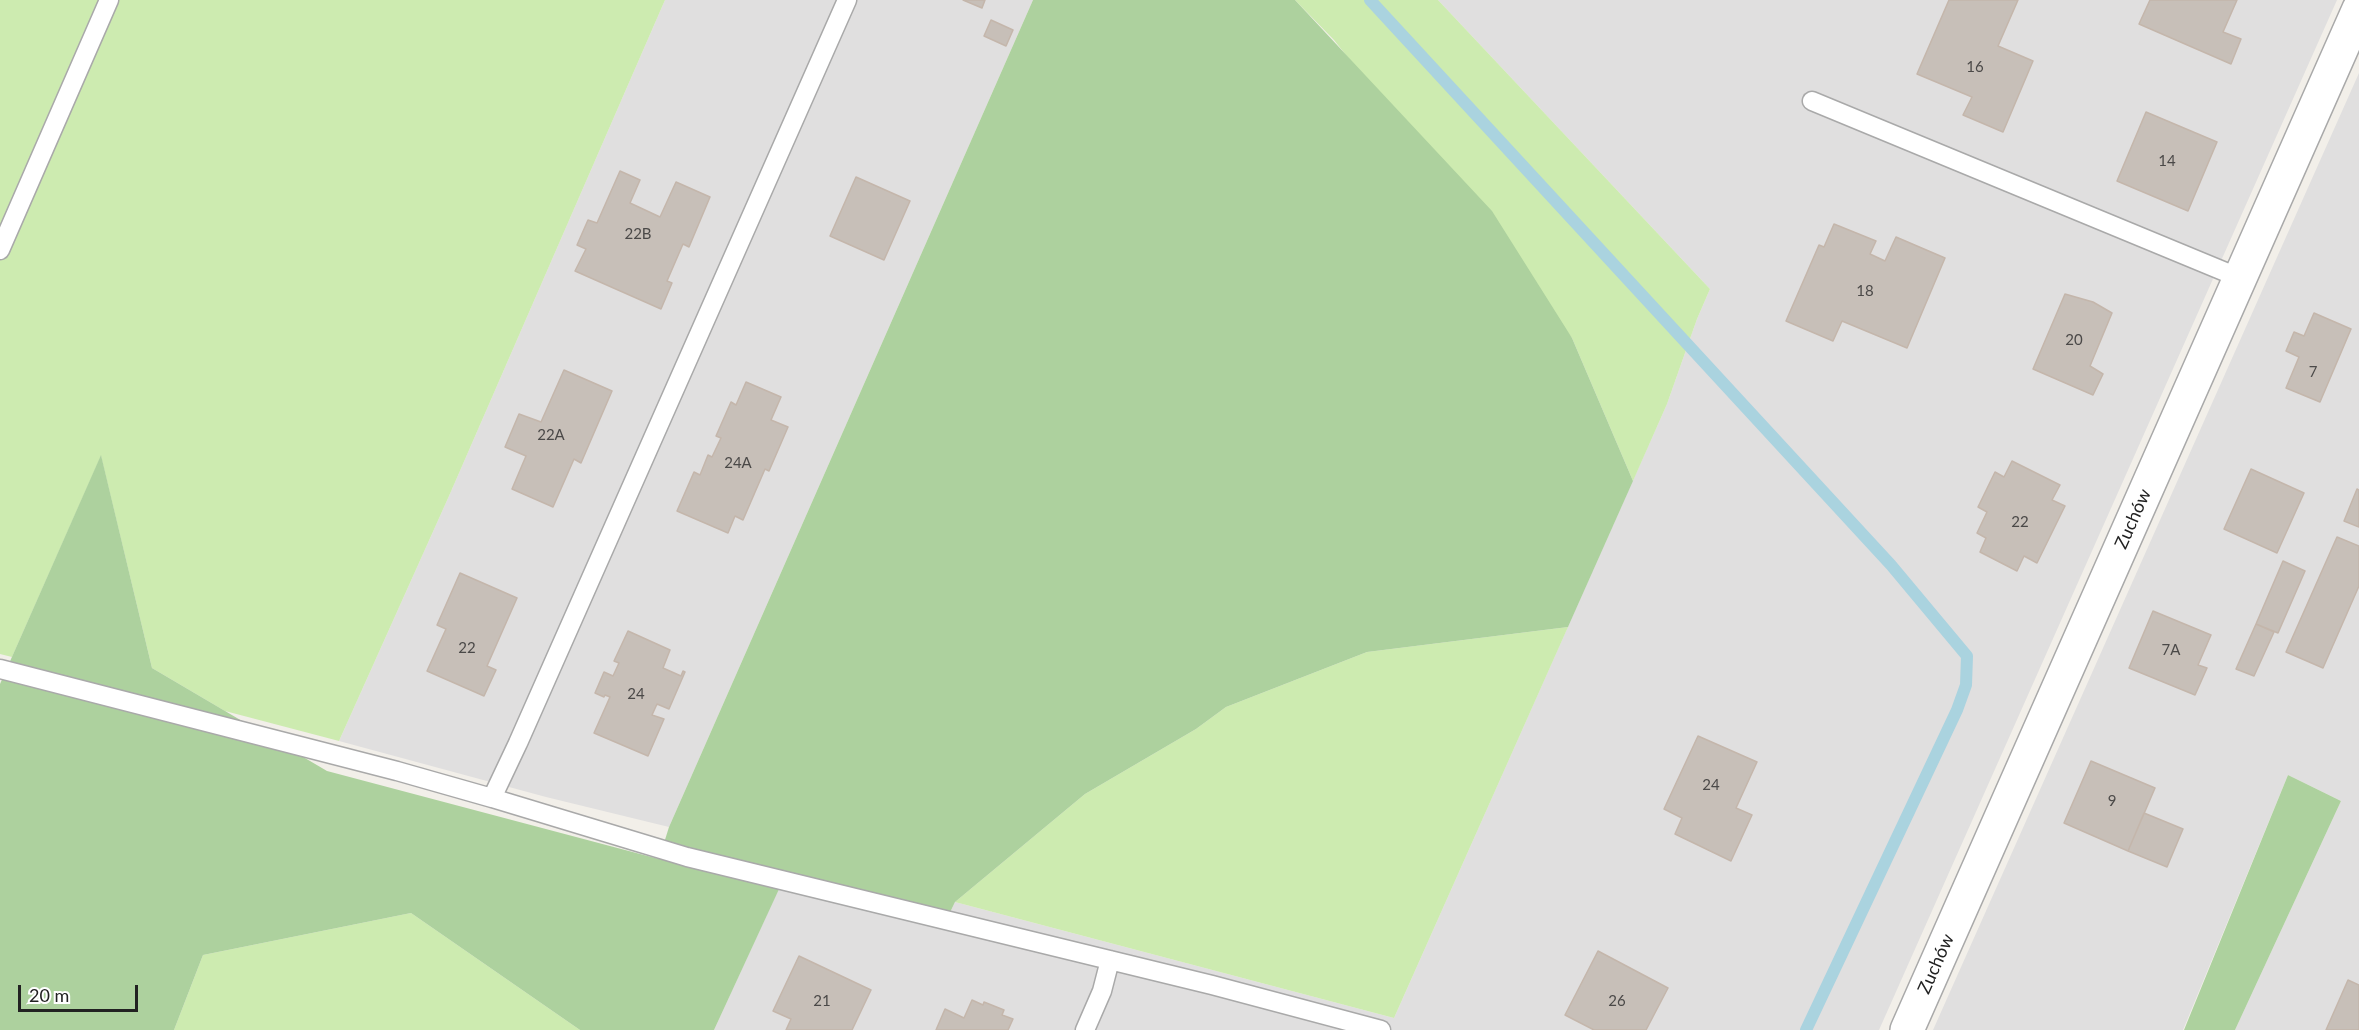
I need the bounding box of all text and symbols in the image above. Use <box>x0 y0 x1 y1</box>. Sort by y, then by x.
house number: 16 <box>1966 58 1984 76</box>
house number: 14 <box>2158 152 2176 170</box>
house number: 22B <box>624 225 652 243</box>
house number: 18 <box>1856 282 1874 300</box>
house number: 20 <box>2065 331 2083 349</box>
house number: 7 <box>2309 363 2317 381</box>
house number: 22A <box>537 426 565 444</box>
house number: 24A <box>724 454 752 472</box>
street label: Zuchów <box>2110 486 2156 552</box>
house number: 22 <box>2011 513 2029 531</box>
house number: 22 <box>458 639 476 657</box>
house number: 7A <box>2162 641 2180 659</box>
house number: 24 <box>627 685 645 703</box>
house number: 24 <box>1702 776 1720 794</box>
house number: 9 <box>2108 792 2116 810</box>
street label: Zuchów <box>1913 931 1959 997</box>
scale bar <box>21 973 141 1011</box>
text: 20 m <box>29 984 69 1006</box>
house number: 21 <box>813 992 831 1010</box>
house number: 26 <box>1608 992 1626 1010</box>

